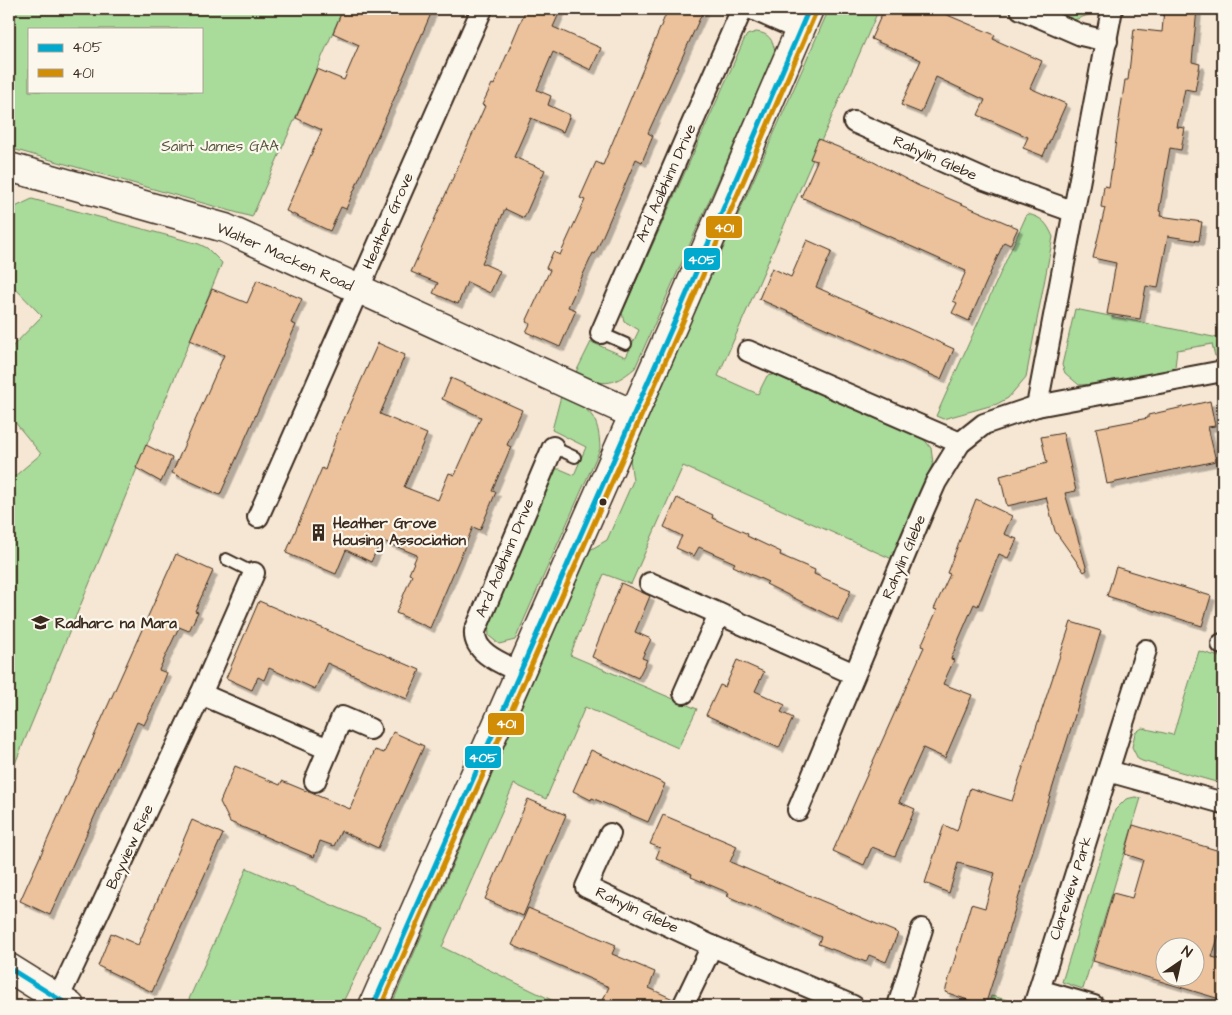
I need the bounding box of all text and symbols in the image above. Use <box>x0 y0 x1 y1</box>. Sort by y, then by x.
legend <box>28 28 202 92</box>
text: 405 <box>72 37 103 58</box>
text: 401 <box>72 63 94 84</box>
street label: Ard Aoibhinn Drive <box>631 121 701 245</box>
street label: Rahylin Glebe <box>889 130 980 187</box>
park label: Saint James GAA <box>161 136 279 157</box>
street label: Heather Grove <box>357 169 419 273</box>
line badge: 401 <box>705 215 743 239</box>
street label: Walter Macken Road <box>213 217 357 297</box>
text: 401 <box>714 218 734 238</box>
line badge: 405 <box>683 247 721 271</box>
text: 405 <box>688 250 717 270</box>
street label: Ard Aoibhinn Drive <box>470 495 540 621</box>
unlabelled marker <box>598 497 608 507</box>
street label: Rahylin Glebe <box>877 512 932 603</box>
place label: Heather Grove Housing Association <box>333 513 466 553</box>
building icon: Heather Grove Housing Association <box>309 522 329 542</box>
school or university icon: Radharc na Mara <box>31 613 51 633</box>
place label: Radharc na Mara <box>55 613 177 634</box>
line badge: 401 <box>487 712 525 736</box>
text: 401 <box>496 714 516 734</box>
line badge: 405 <box>464 745 502 769</box>
text: 405 <box>469 748 498 768</box>
street label: Bayview Rise <box>101 801 160 893</box>
street label: Clareview Park <box>1044 833 1098 943</box>
street label: Rahylin Glebe <box>592 882 682 939</box>
north arrow <box>1154 938 1204 988</box>
text: N <box>1177 941 1196 963</box>

